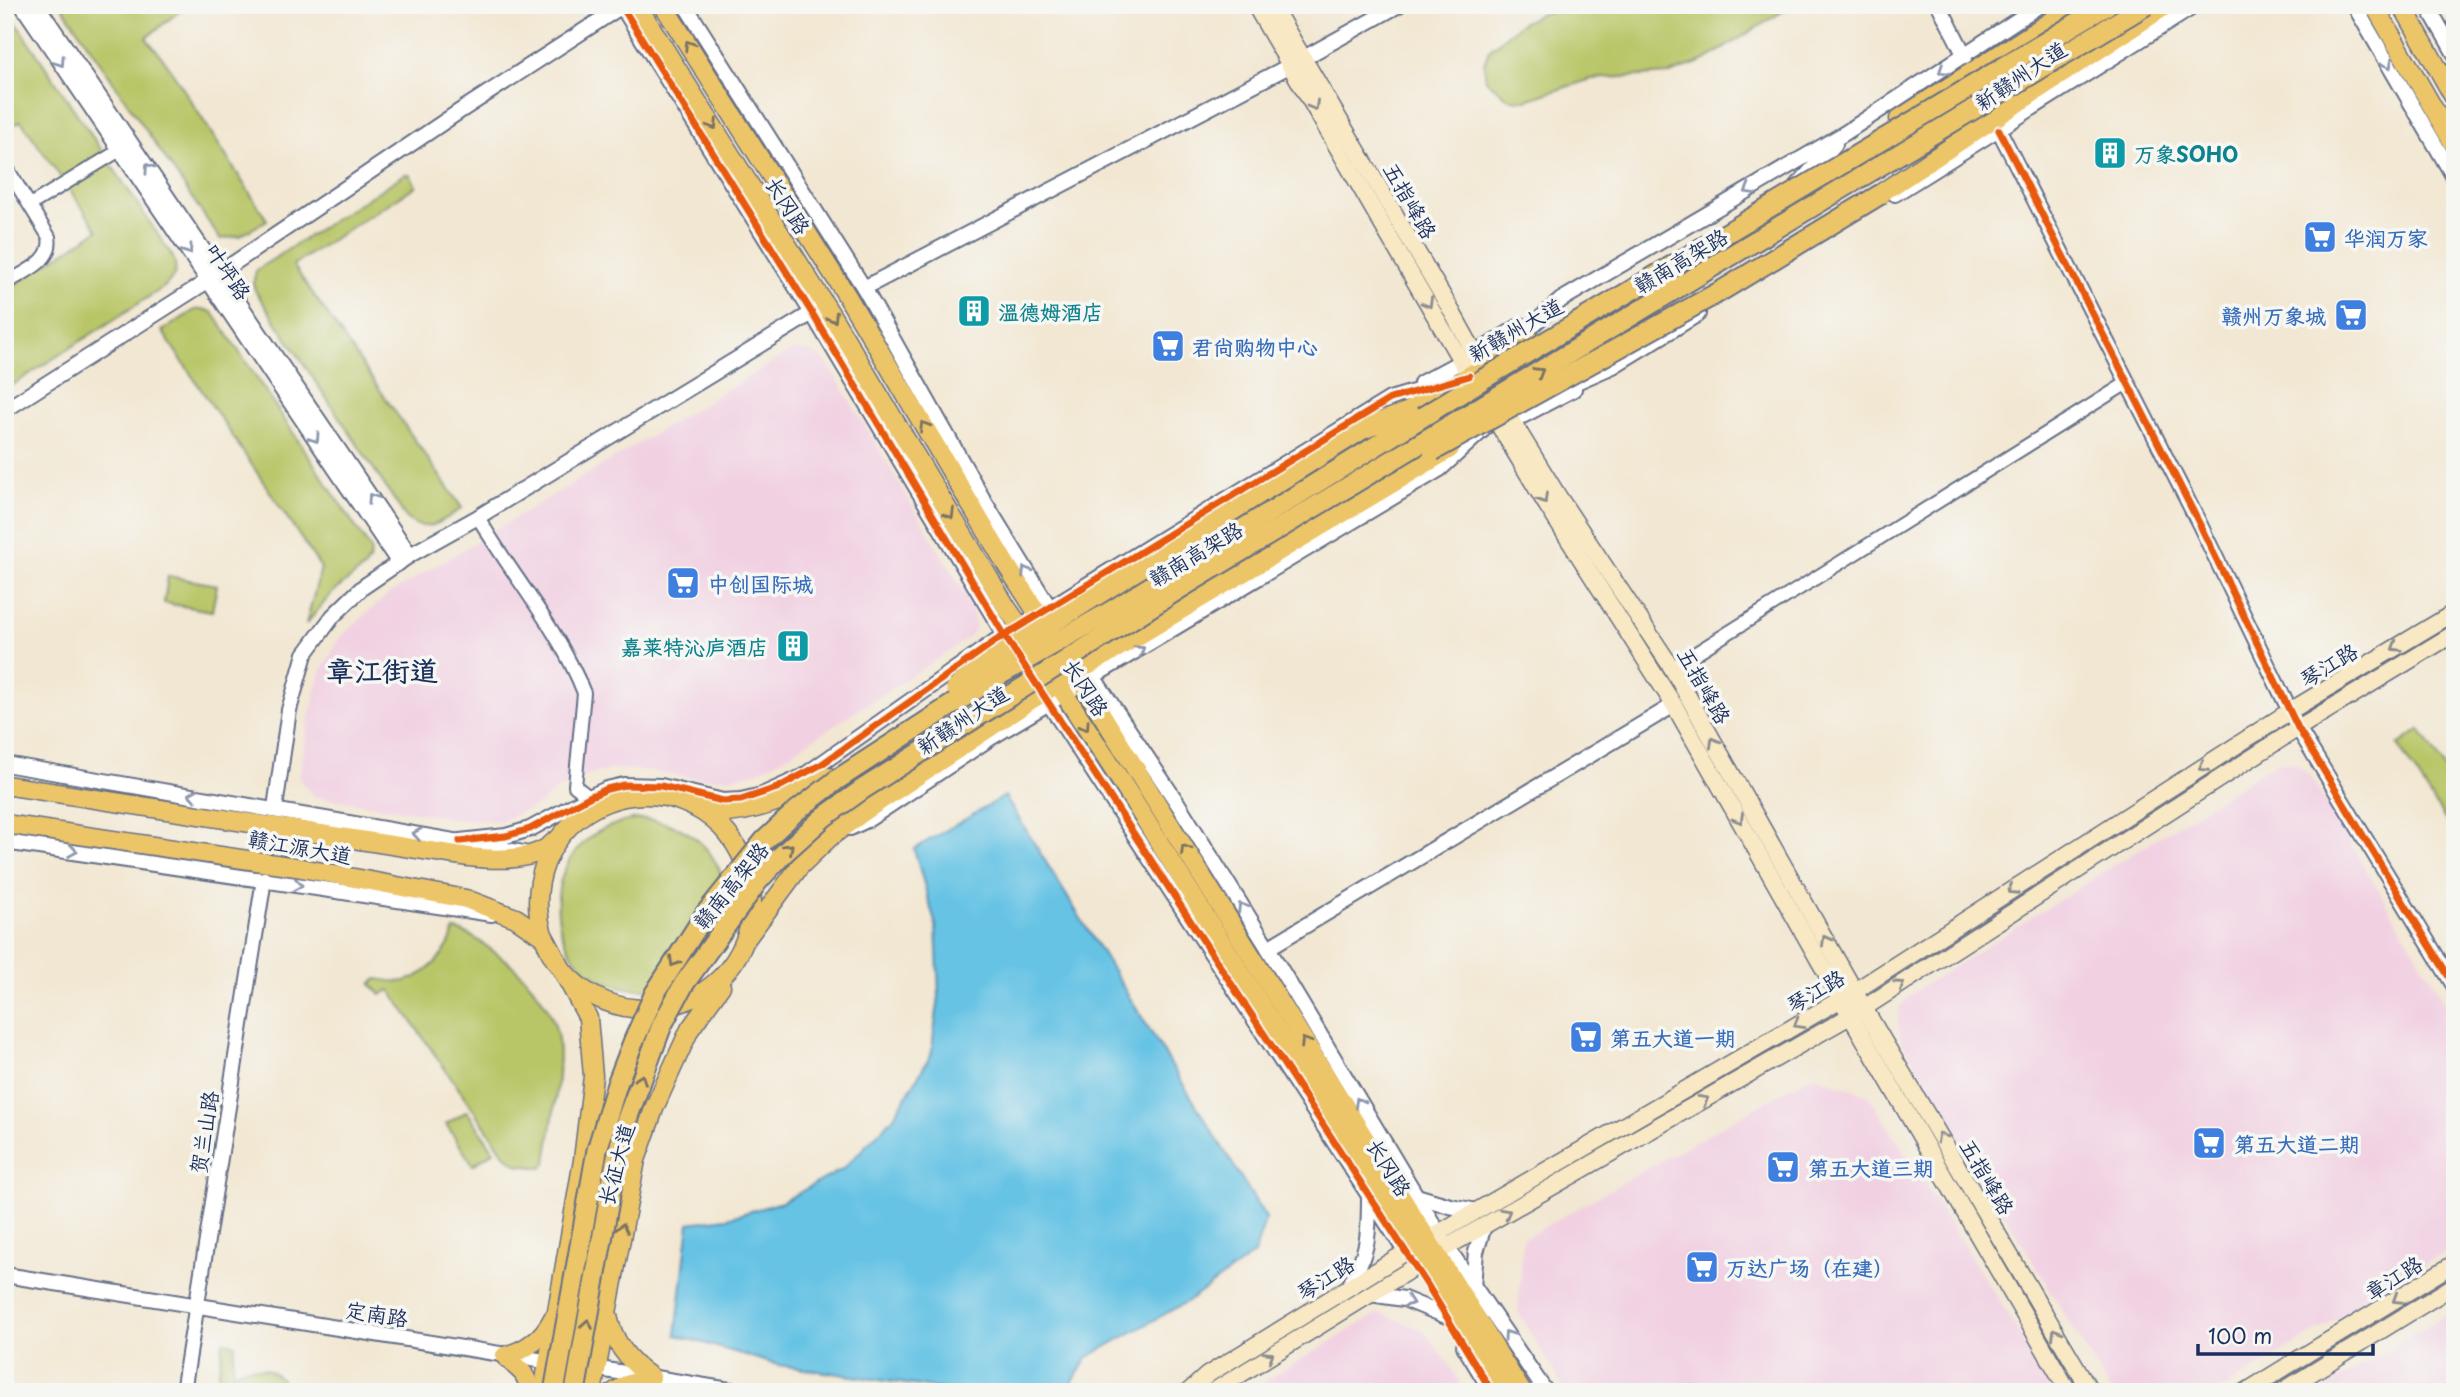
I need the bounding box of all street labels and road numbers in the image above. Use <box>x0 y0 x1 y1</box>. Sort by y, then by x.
street label: 新赣州大道 <box>1968 32 2072 118</box>
street label: 五指峰路 <box>1376 156 1446 244</box>
street label: 长冈路 <box>759 170 819 240</box>
street label: 赣南高架路 <box>1627 219 1733 301</box>
street label: 叶坪路 <box>198 236 260 306</box>
street label: 新赣州大道 <box>1462 289 1568 369</box>
street label: 赣南高架路 <box>1142 512 1248 594</box>
street label: 琴江路 <box>2293 634 2363 694</box>
street label: 五指峰路 <box>1670 641 1740 729</box>
street label: 长冈路 <box>1056 652 1118 722</box>
street label: 新赣州大道 <box>910 676 1014 762</box>
street label: 赣江源大道 <box>246 821 354 871</box>
street label: 赣南高架路 <box>685 834 775 936</box>
street label: 琴江路 <box>1780 960 1850 1020</box>
street label: 贺兰山路 <box>181 1088 225 1176</box>
street label: 长征大道 <box>589 1119 641 1209</box>
street label: 长冈路 <box>1360 1132 1420 1202</box>
street label: 五指峰路 <box>1953 1132 2023 1220</box>
street label: 琴江路 <box>1290 1247 1360 1307</box>
street label: 章江路 <box>2358 1247 2428 1307</box>
street label: 定南路 <box>343 1292 411 1334</box>

